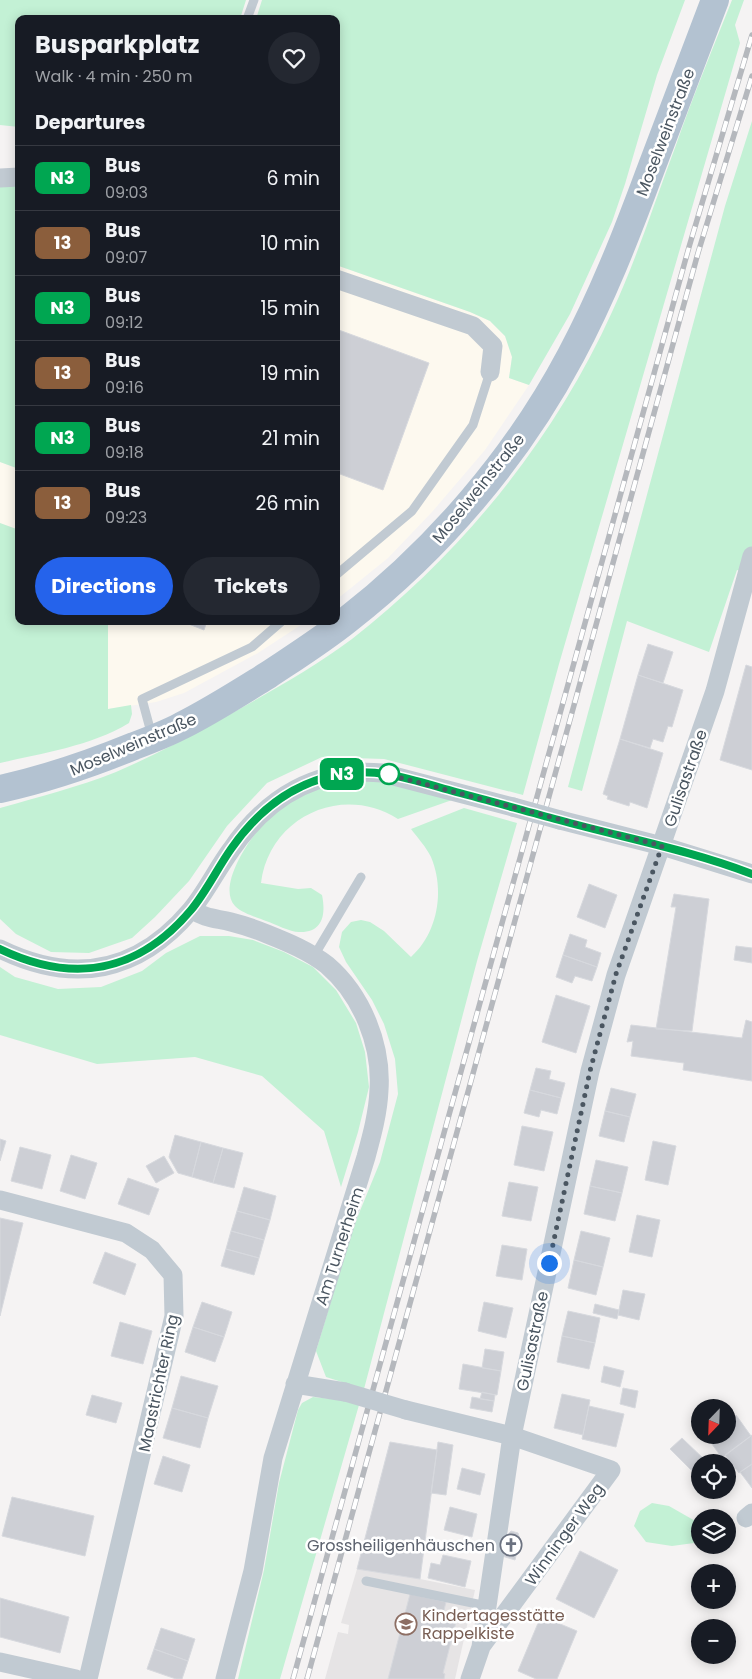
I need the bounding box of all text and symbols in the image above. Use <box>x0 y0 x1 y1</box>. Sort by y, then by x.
text: Busparkplatz <box>35 28 199 61</box>
button: heart <box>268 32 320 84</box>
text: Walk · 4 min · 250 m <box>35 65 193 88</box>
street label: Moselweinstraße <box>631 65 700 199</box>
text: Departures <box>35 109 145 136</box>
text: Bus <box>105 152 141 179</box>
text: N3 <box>50 165 75 190</box>
text: 6 min <box>266 165 320 192</box>
text: 09:03 <box>105 181 148 204</box>
text: Bus <box>105 217 141 244</box>
text: 13 <box>54 230 71 255</box>
text: 10 min <box>261 230 320 257</box>
text: 09:07 <box>105 246 147 269</box>
text: Bus <box>105 282 141 309</box>
text: N3 <box>50 295 75 320</box>
text: 15 min <box>261 295 320 322</box>
text: 09:12 <box>105 311 143 334</box>
text: Bus <box>105 347 141 374</box>
text: 13 <box>54 360 71 385</box>
text: 19 min <box>260 360 320 387</box>
text: 09:16 <box>105 376 144 399</box>
text: Bus <box>105 412 141 439</box>
text: N3 <box>50 425 75 450</box>
text: 21 min <box>262 425 320 452</box>
street label: Moselweinstraße <box>427 428 530 548</box>
text: 09:18 <box>105 441 144 464</box>
text: Bus <box>105 477 141 504</box>
text: 13 <box>54 490 71 515</box>
text: 26 min <box>256 490 320 517</box>
text: 09:23 <box>105 506 147 529</box>
button: Directions <box>35 557 173 615</box>
button: Tickets <box>183 557 320 615</box>
street label: Moselweinstraße <box>66 707 200 781</box>
street label: Gulisastraße <box>658 726 713 830</box>
line badge: N3 <box>320 758 364 790</box>
text: N3 <box>330 761 354 786</box>
unlabelled marker <box>378 763 400 785</box>
street label: Am Turnerheim <box>310 1184 369 1308</box>
your location <box>537 1251 562 1276</box>
street label: Gulisastraße <box>511 1289 554 1393</box>
street label: Maastrichter Ring <box>133 1312 184 1454</box>
north arrow <box>691 1399 736 1444</box>
map controls <box>691 1399 736 1664</box>
button: locate <box>691 1454 736 1499</box>
street label: Winninger Weg <box>519 1478 609 1590</box>
button: layers <box>691 1509 736 1554</box>
church icon: Grossheiligenhäuschen <box>499 1533 523 1557</box>
place label: Grossheiligenhäuschen <box>307 1534 495 1557</box>
button: + <box>691 1564 736 1609</box>
place label: Kindertagesstätte Rappelkiste <box>422 1604 565 1645</box>
school or university icon: Kindertagesstätte Rappelkiste <box>394 1612 418 1636</box>
button: − <box>691 1619 736 1664</box>

